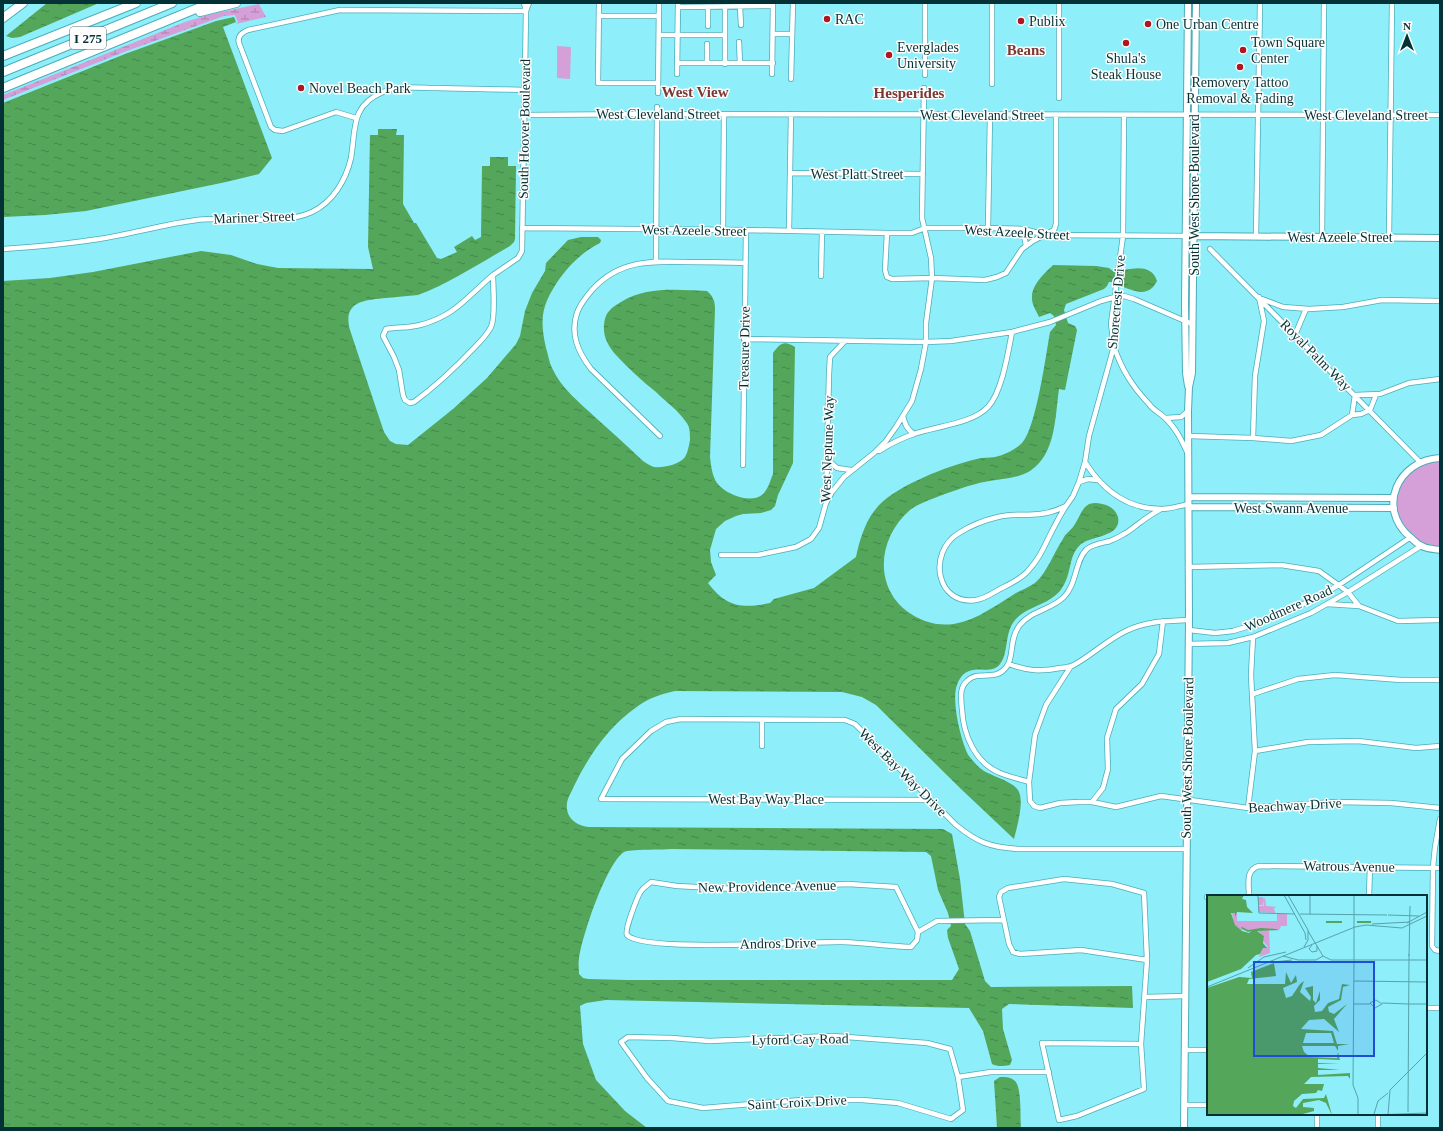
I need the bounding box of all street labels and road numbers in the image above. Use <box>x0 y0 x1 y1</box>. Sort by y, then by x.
road number: I 275 <box>70 27 106 49</box>
street label: South Hoover Boulevard <box>516 59 533 199</box>
street label: West Cleveland Street <box>596 107 720 122</box>
street label: West Cleveland Street <box>920 108 1044 123</box>
street label: West Cleveland Street <box>1304 108 1428 123</box>
street label: South West Shore Boulevard <box>1187 114 1202 276</box>
street label: West Platt Street <box>811 167 904 182</box>
street label: Mariner Street <box>213 209 295 226</box>
street label: West Azeele Street <box>641 222 747 239</box>
street label: West Azeele Street <box>964 222 1070 243</box>
street label: West Azeele Street <box>1287 230 1393 245</box>
street label: Shorecrest Drive <box>1105 254 1128 350</box>
street label: Treasure Drive <box>736 306 753 390</box>
street label: Royal Palm Way <box>1277 317 1354 394</box>
street label: West Neptune Way <box>818 395 837 503</box>
street label: West Swann Avenue <box>1234 501 1348 516</box>
street label: Woodmere Road <box>1242 582 1334 634</box>
street label: South West Shore Boulevard <box>1179 677 1196 839</box>
street label: West Bay Way Drive <box>856 725 950 819</box>
street label: West Bay Way Place <box>708 792 824 807</box>
street label: Beachway Drive <box>1248 796 1342 815</box>
street label: Watrous Avenue <box>1303 858 1395 875</box>
street label: New Providence Avenue <box>698 878 836 895</box>
street label: Andros Drive <box>740 935 816 952</box>
street label: Lyford Cay Road <box>751 1031 849 1048</box>
street label: Saint Croix Drive <box>747 1092 847 1113</box>

